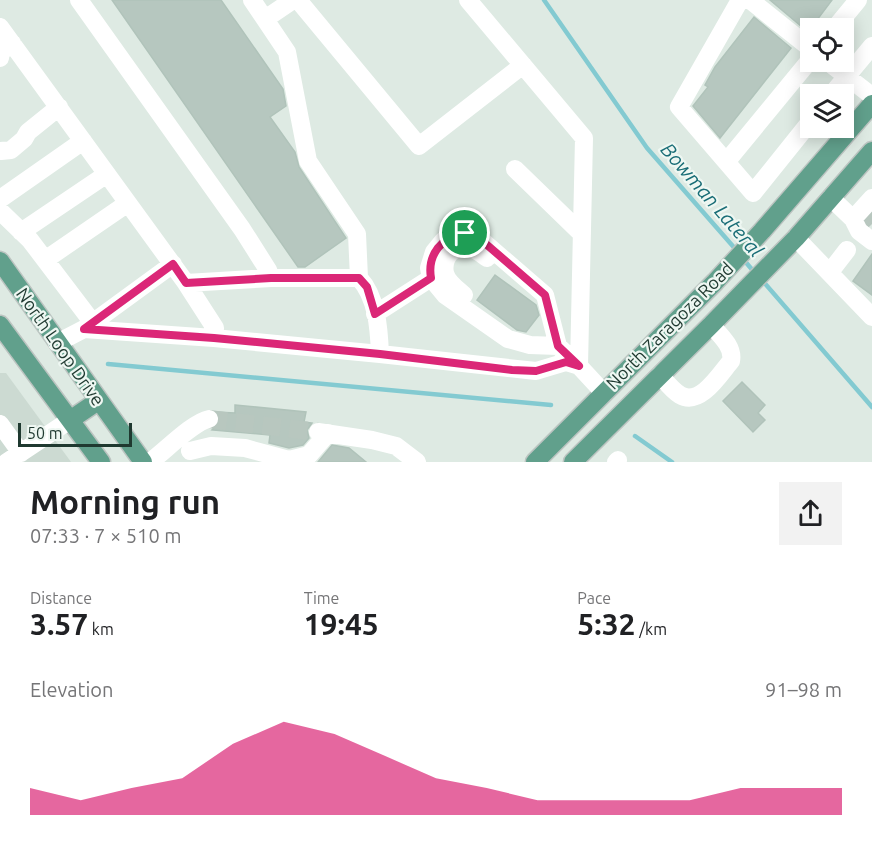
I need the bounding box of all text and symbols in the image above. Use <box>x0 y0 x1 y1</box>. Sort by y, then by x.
map controls <box>800 18 854 138</box>
button: locate <box>800 18 854 72</box>
button: layers <box>800 84 854 138</box>
water label: Bowman Lateral <box>657 138 768 262</box>
pin <box>439 207 490 258</box>
icon: arrive <box>448 216 481 249</box>
street label: North Zaragoza Road <box>602 258 737 393</box>
street label: North Loop Drive <box>13 284 109 409</box>
scale bar <box>18 420 132 448</box>
text: 50 m <box>27 424 63 442</box>
button: share <box>779 482 842 545</box>
text: Morning run <box>30 483 220 520</box>
text: 07:33 · 7 × 510 m <box>30 524 182 547</box>
text: Distance <box>30 589 92 607</box>
text: Time <box>304 589 339 607</box>
text: Pace <box>577 589 611 607</box>
text: 3.57 <box>30 607 88 641</box>
text: 19:45 <box>304 607 379 641</box>
text: 5:32 <box>577 607 635 641</box>
text: km <box>88 620 114 638</box>
text: /km <box>635 620 667 638</box>
text: Elevation <box>30 678 113 701</box>
text: 91–98 m <box>765 678 842 701</box>

